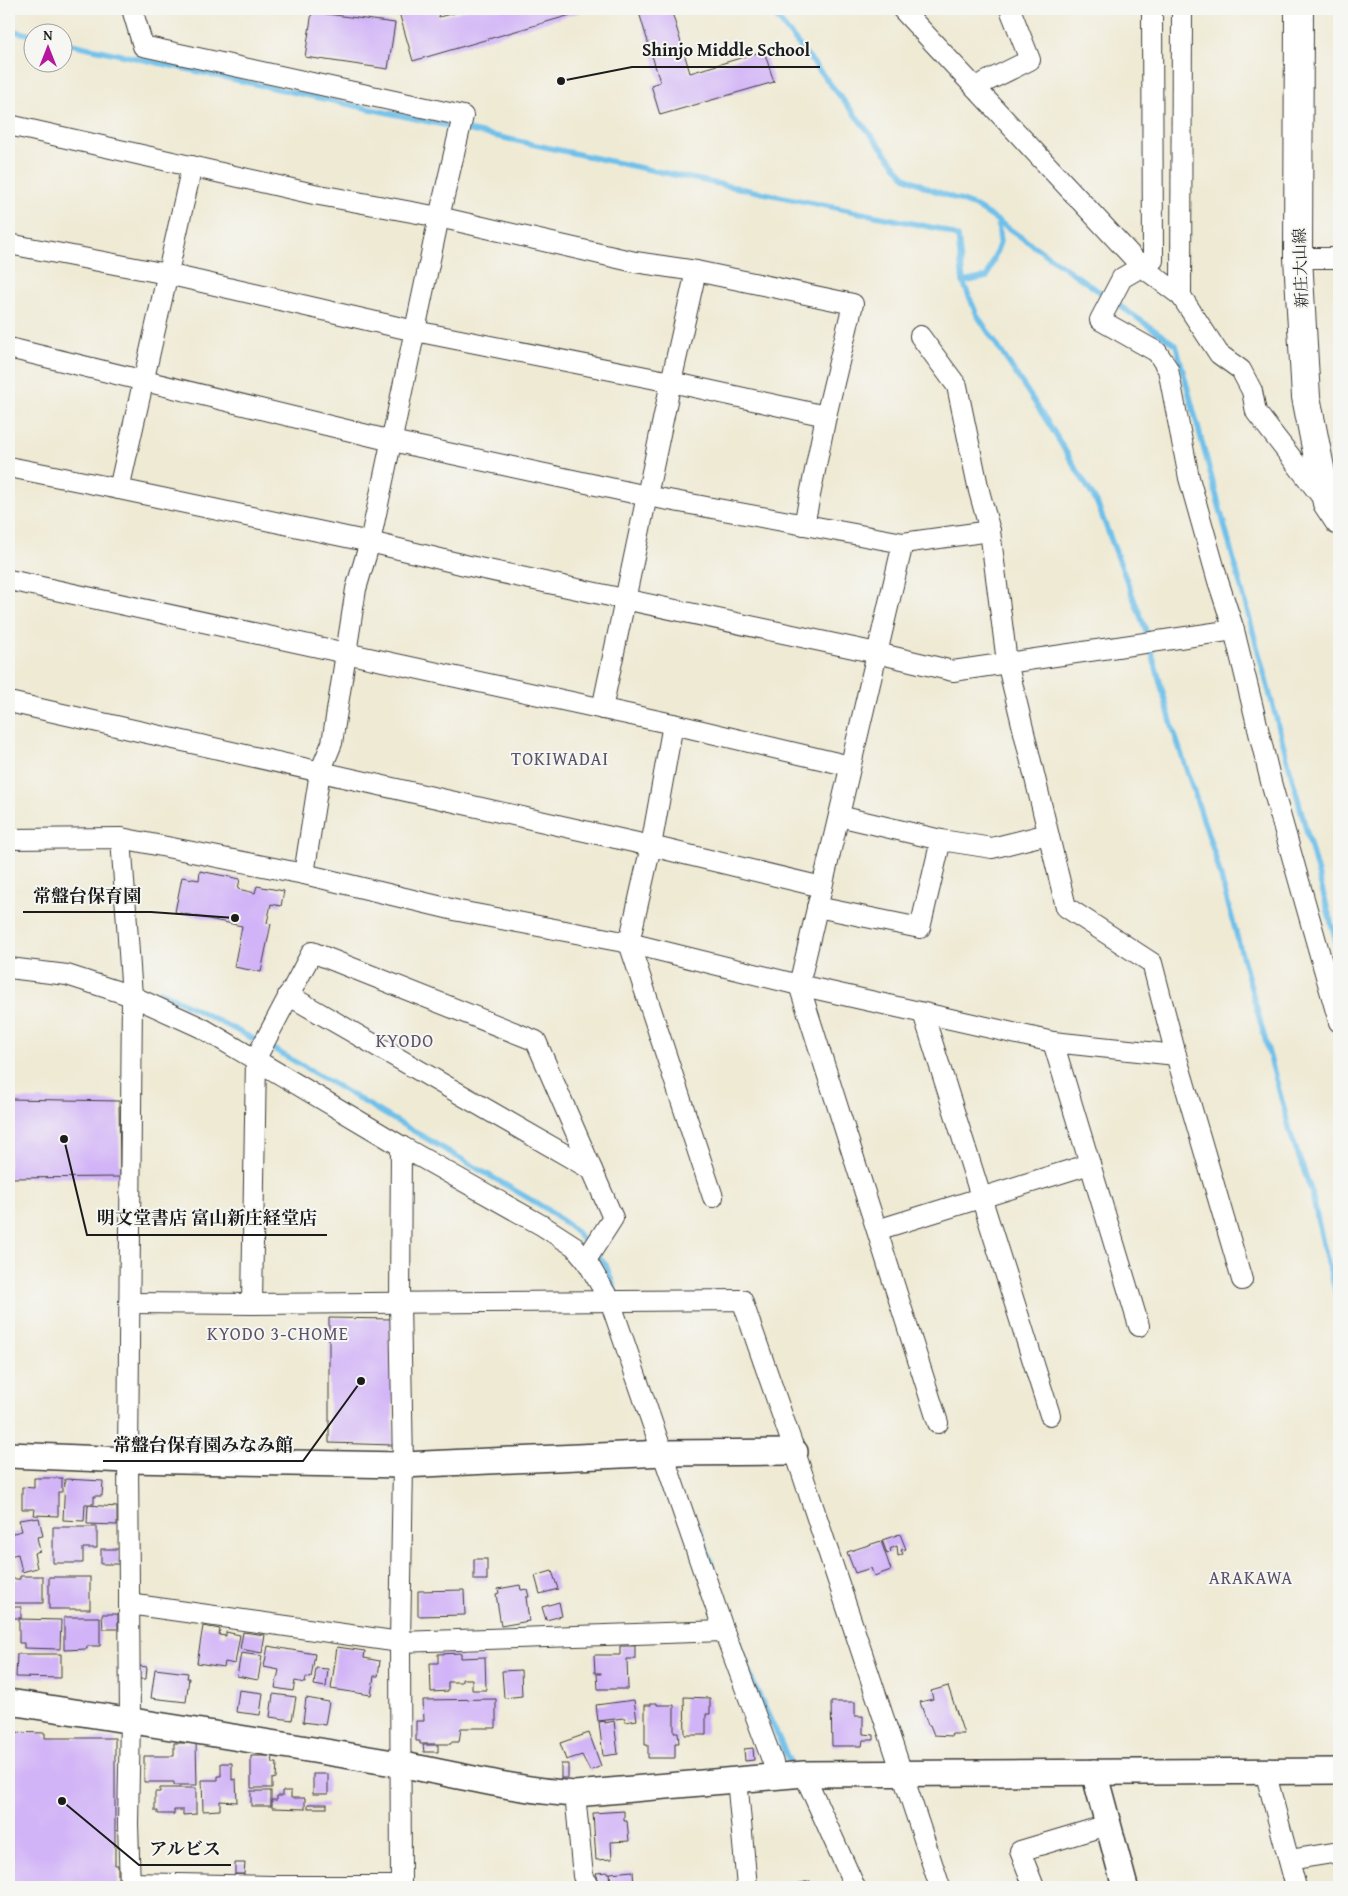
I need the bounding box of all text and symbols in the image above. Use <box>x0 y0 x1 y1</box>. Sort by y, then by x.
north arrow <box>22 22 72 72</box>
text: N <box>43 25 53 45</box>
callout: Shinjo Middle School <box>632 34 820 67</box>
text: Shinjo Middle School <box>642 36 810 63</box>
street label: 新庄大山線 <box>1287 228 1313 308</box>
district label: TOKIWADAI <box>511 745 609 772</box>
callout: 常盤台保育園 <box>23 879 151 912</box>
text: 常盤台保育園 <box>33 882 141 909</box>
district label: KYODO <box>376 1027 434 1054</box>
callout: 明文堂書店 富山新庄経堂店 <box>87 1202 327 1235</box>
text: 明文堂書店 富山新庄経堂店 <box>97 1204 317 1231</box>
district label: KYODO 3-CHOME <box>207 1320 349 1347</box>
callout: 常盤台保育園みなみ館 <box>103 1428 303 1461</box>
text: 常盤台保育園みなみ館 <box>113 1431 293 1458</box>
district label: ARAKAWA <box>1209 1564 1293 1591</box>
callout: アルビス <box>139 1832 231 1865</box>
text: アルビス <box>149 1835 221 1862</box>

